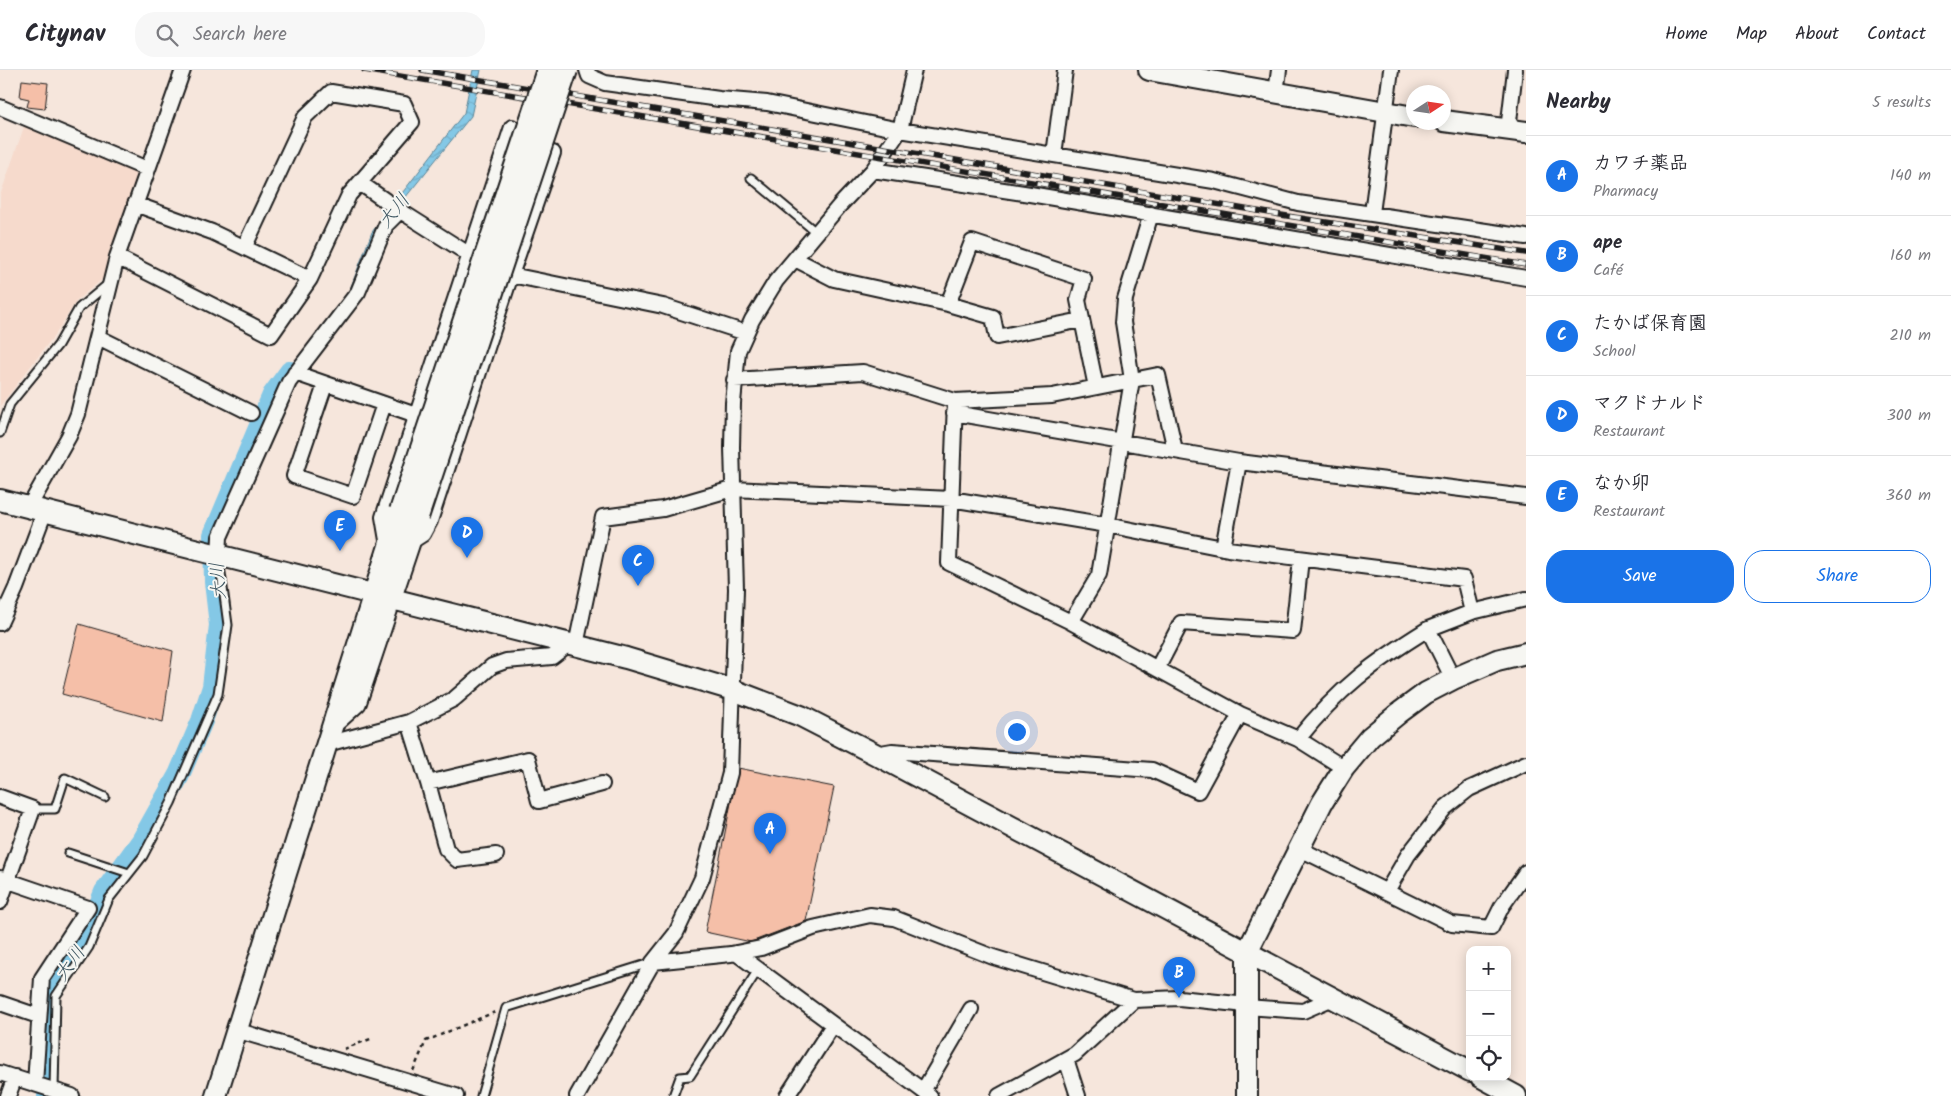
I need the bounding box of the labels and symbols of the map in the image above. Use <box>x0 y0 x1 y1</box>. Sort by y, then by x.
north arrow <box>1406 85 1451 130</box>
water label: 大川 <box>371 187 418 235</box>
pin: E <box>324 510 356 551</box>
pin: D <box>451 517 483 558</box>
pin: C <box>622 545 654 586</box>
water label: 大川 <box>203 561 235 601</box>
your location <box>1004 719 1030 745</box>
pin: A <box>754 813 786 854</box>
water label: 大川 <box>47 940 94 988</box>
pin: B <box>1163 957 1195 998</box>

